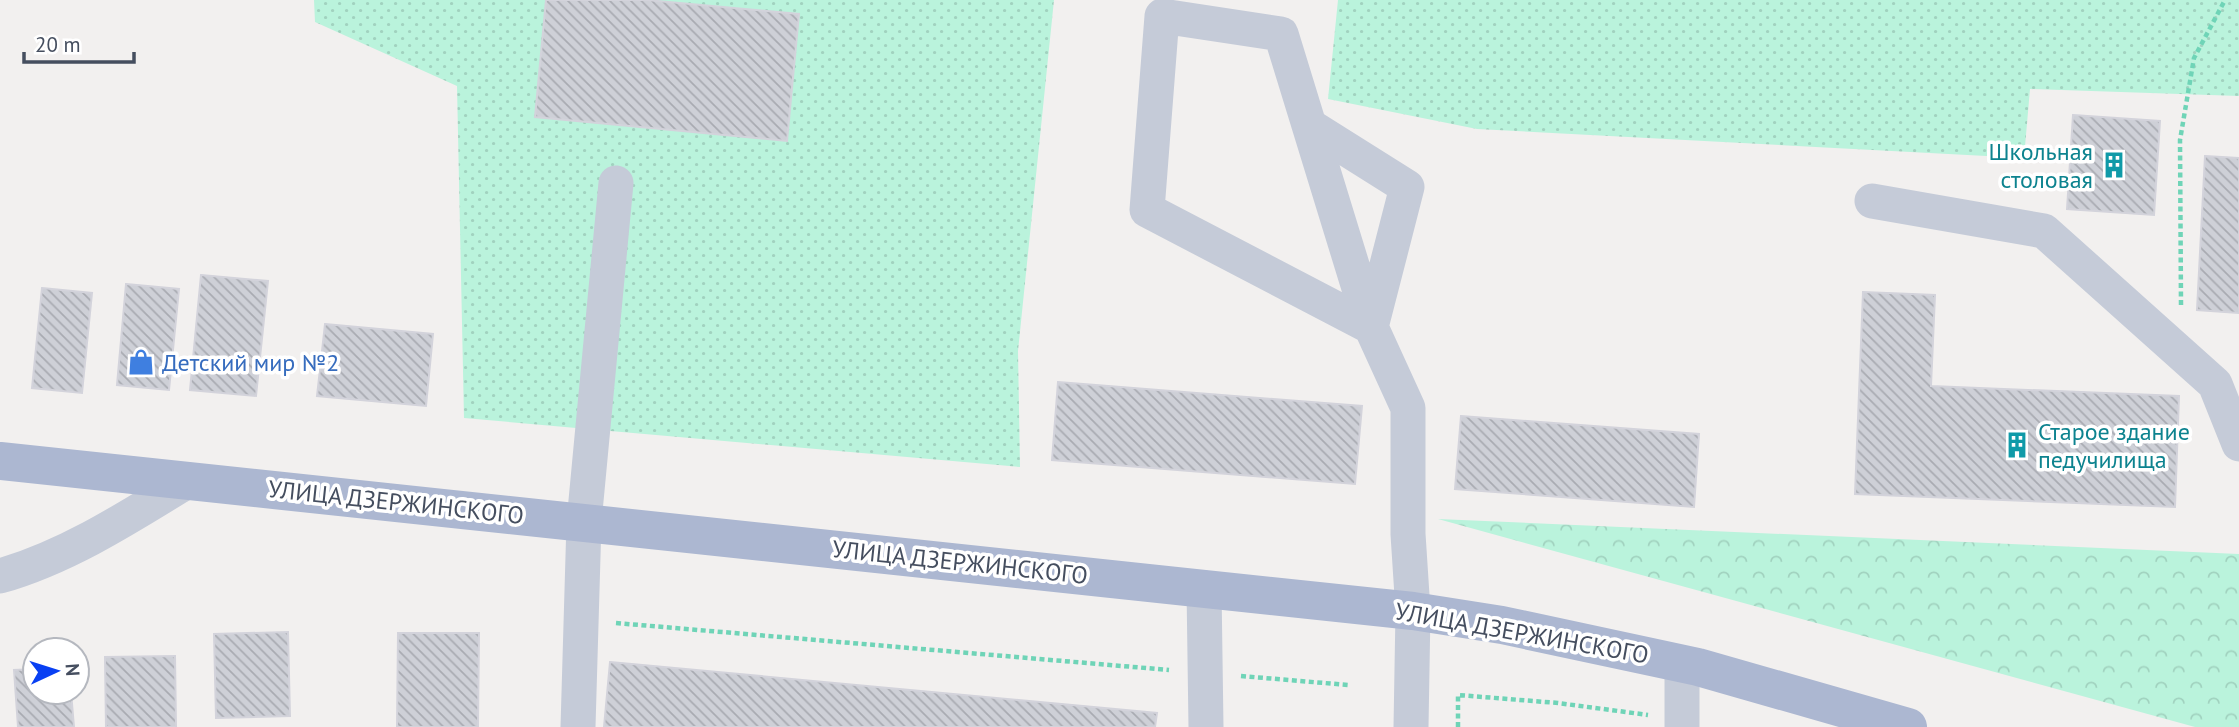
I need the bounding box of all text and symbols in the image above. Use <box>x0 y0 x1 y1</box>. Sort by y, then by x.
scale bar <box>24 21 135 65</box>
text: 20 m <box>35 31 81 58</box>
place label: Школьная столовая <box>1989 136 2093 195</box>
building icon: Школьная столовая <box>2099 150 2129 180</box>
shop icon: Детский мир №2 <box>126 347 156 377</box>
place label: Детский мир №2 <box>162 347 339 378</box>
place label: Старое здание педучилища <box>2038 416 2190 475</box>
building icon: Старое здание педучилища <box>2002 430 2032 460</box>
street label: УЛИЦА ДЗЕРЖИНСКОГО <box>267 473 525 531</box>
street label: УЛИЦА ДЗЕРЖИНСКОГО <box>831 533 1089 591</box>
street label: УЛИЦА ДЗЕРЖИНСКОГО <box>1393 595 1651 671</box>
north arrow <box>21 636 91 706</box>
text: N <box>61 663 85 677</box>

